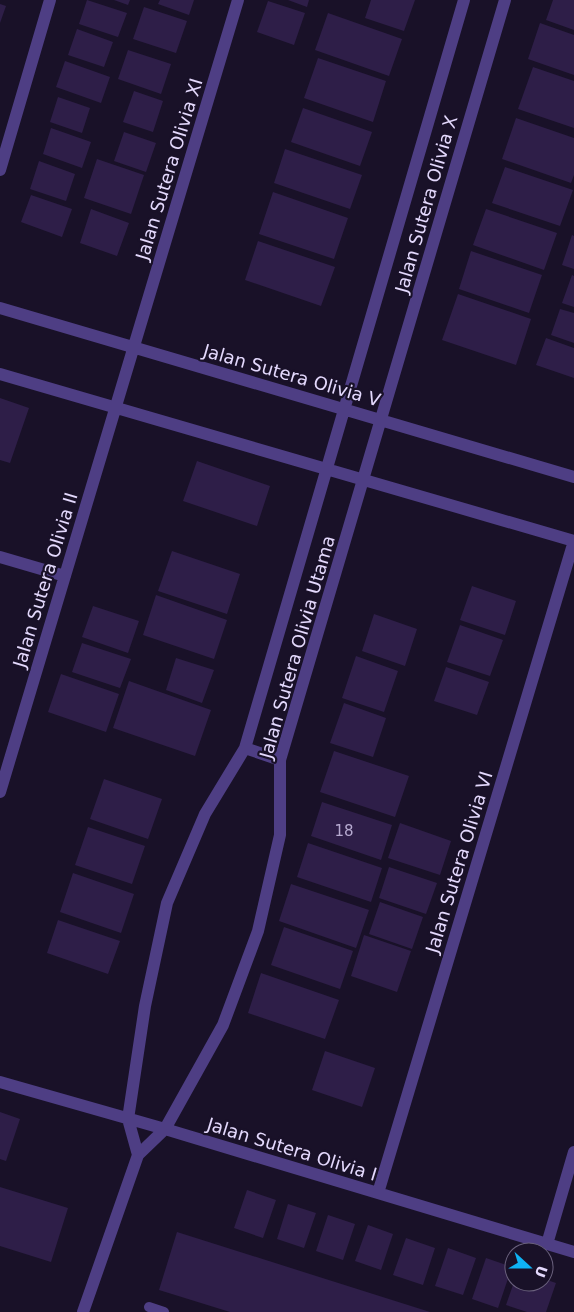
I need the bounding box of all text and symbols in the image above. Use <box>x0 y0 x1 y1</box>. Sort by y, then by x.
street label: Jalan Sutera Olivia XI <box>131 76 207 263</box>
street label: Jalan Sutera Olivia X <box>390 113 461 296</box>
street label: Jalan Sutera Olivia V <box>200 339 384 411</box>
street label: Jalan Sutera Olivia II <box>8 490 82 671</box>
street label: Jalan Sutera Olivia Utama <box>255 533 339 762</box>
street label: Jalan Sutera Olivia VI <box>421 769 497 956</box>
house number: 18 <box>334 822 354 840</box>
street label: Jalan Sutera Olivia I <box>204 1113 379 1185</box>
north arrow <box>504 1242 554 1292</box>
text: U <box>532 1263 551 1280</box>

